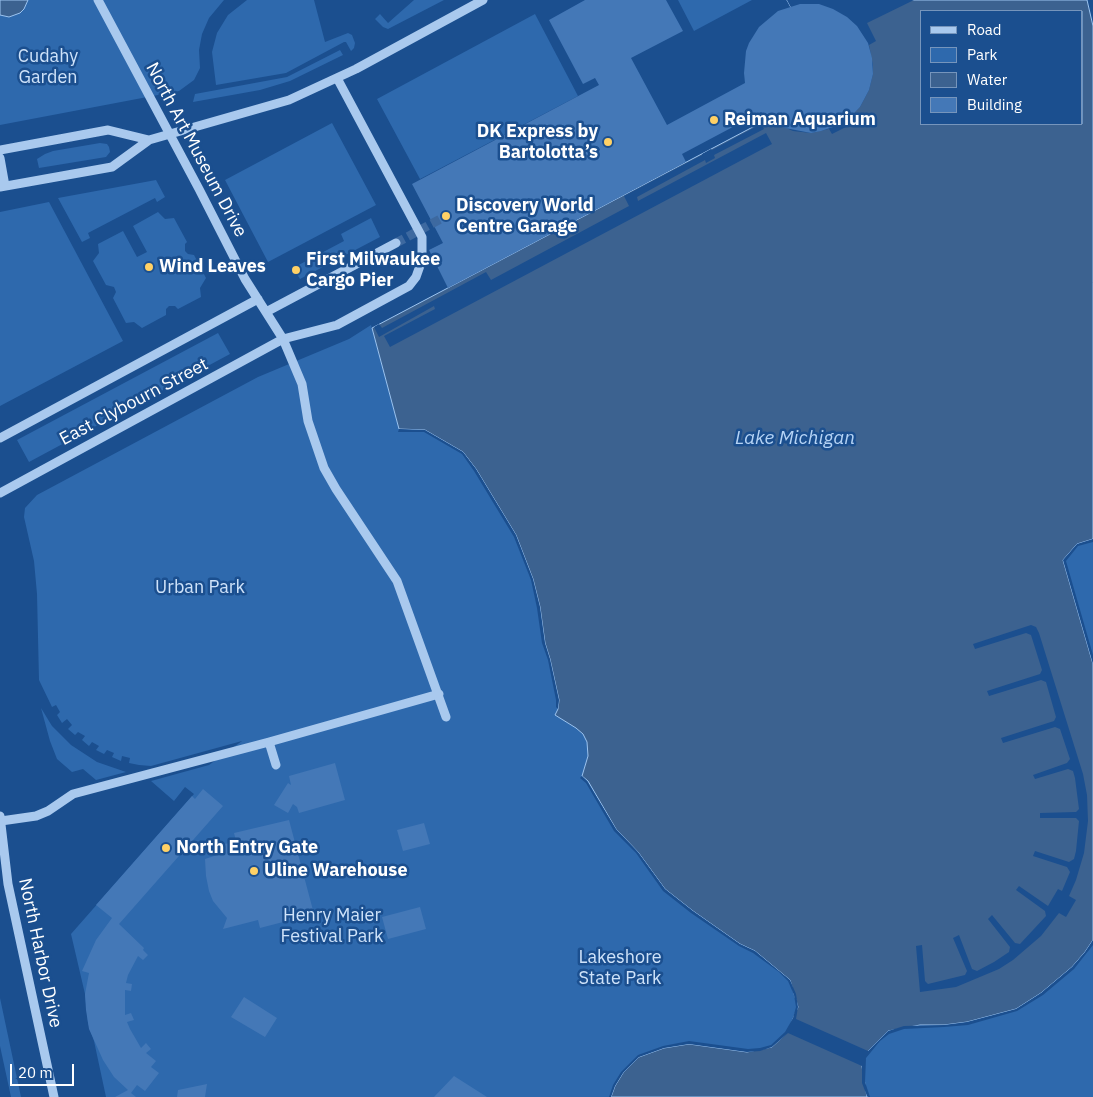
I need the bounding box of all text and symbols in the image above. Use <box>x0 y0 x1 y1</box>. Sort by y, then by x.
legend <box>920 10 1083 125</box>
text: Road <box>967 20 1002 39</box>
text: Park <box>967 45 997 64</box>
park label: Cudahy Garden <box>18 46 78 88</box>
street label: North Art Museum Drive <box>141 59 251 241</box>
text: Water <box>967 70 1007 89</box>
text: Building <box>967 95 1022 114</box>
place label: Reiman Aquarium <box>724 109 876 131</box>
marker: Reiman Aquarium <box>708 114 720 126</box>
place label: DK Express by Bartolotta’s <box>477 121 598 163</box>
marker: DK Express by Bartolotta’s <box>602 136 614 148</box>
place label: Discovery World Centre Garage <box>456 195 594 238</box>
marker: Discovery World Centre Garage <box>440 210 452 222</box>
place label: First Milwaukee Cargo Pier <box>306 249 440 292</box>
place label: Wind Leaves <box>159 256 266 278</box>
marker: Wind Leaves <box>143 261 155 273</box>
marker: First Milwaukee Cargo Pier <box>290 264 302 276</box>
street label: East Clybourn Street <box>56 354 212 450</box>
water label: Lake Michigan <box>735 428 855 450</box>
park label: Urban Park <box>155 577 245 599</box>
place label: North Entry Gate <box>176 837 318 859</box>
marker: North Entry Gate <box>160 842 172 854</box>
place label: Uline Warehouse <box>264 860 407 882</box>
marker: Uline Warehouse <box>248 865 260 877</box>
street label: North Harbor Drive <box>14 876 66 1030</box>
park label: Henry Maier Festival Park <box>281 905 383 948</box>
park label: Lakeshore State Park <box>578 947 662 990</box>
scale bar <box>12 1054 76 1086</box>
text: 20 m <box>18 1063 53 1082</box>

